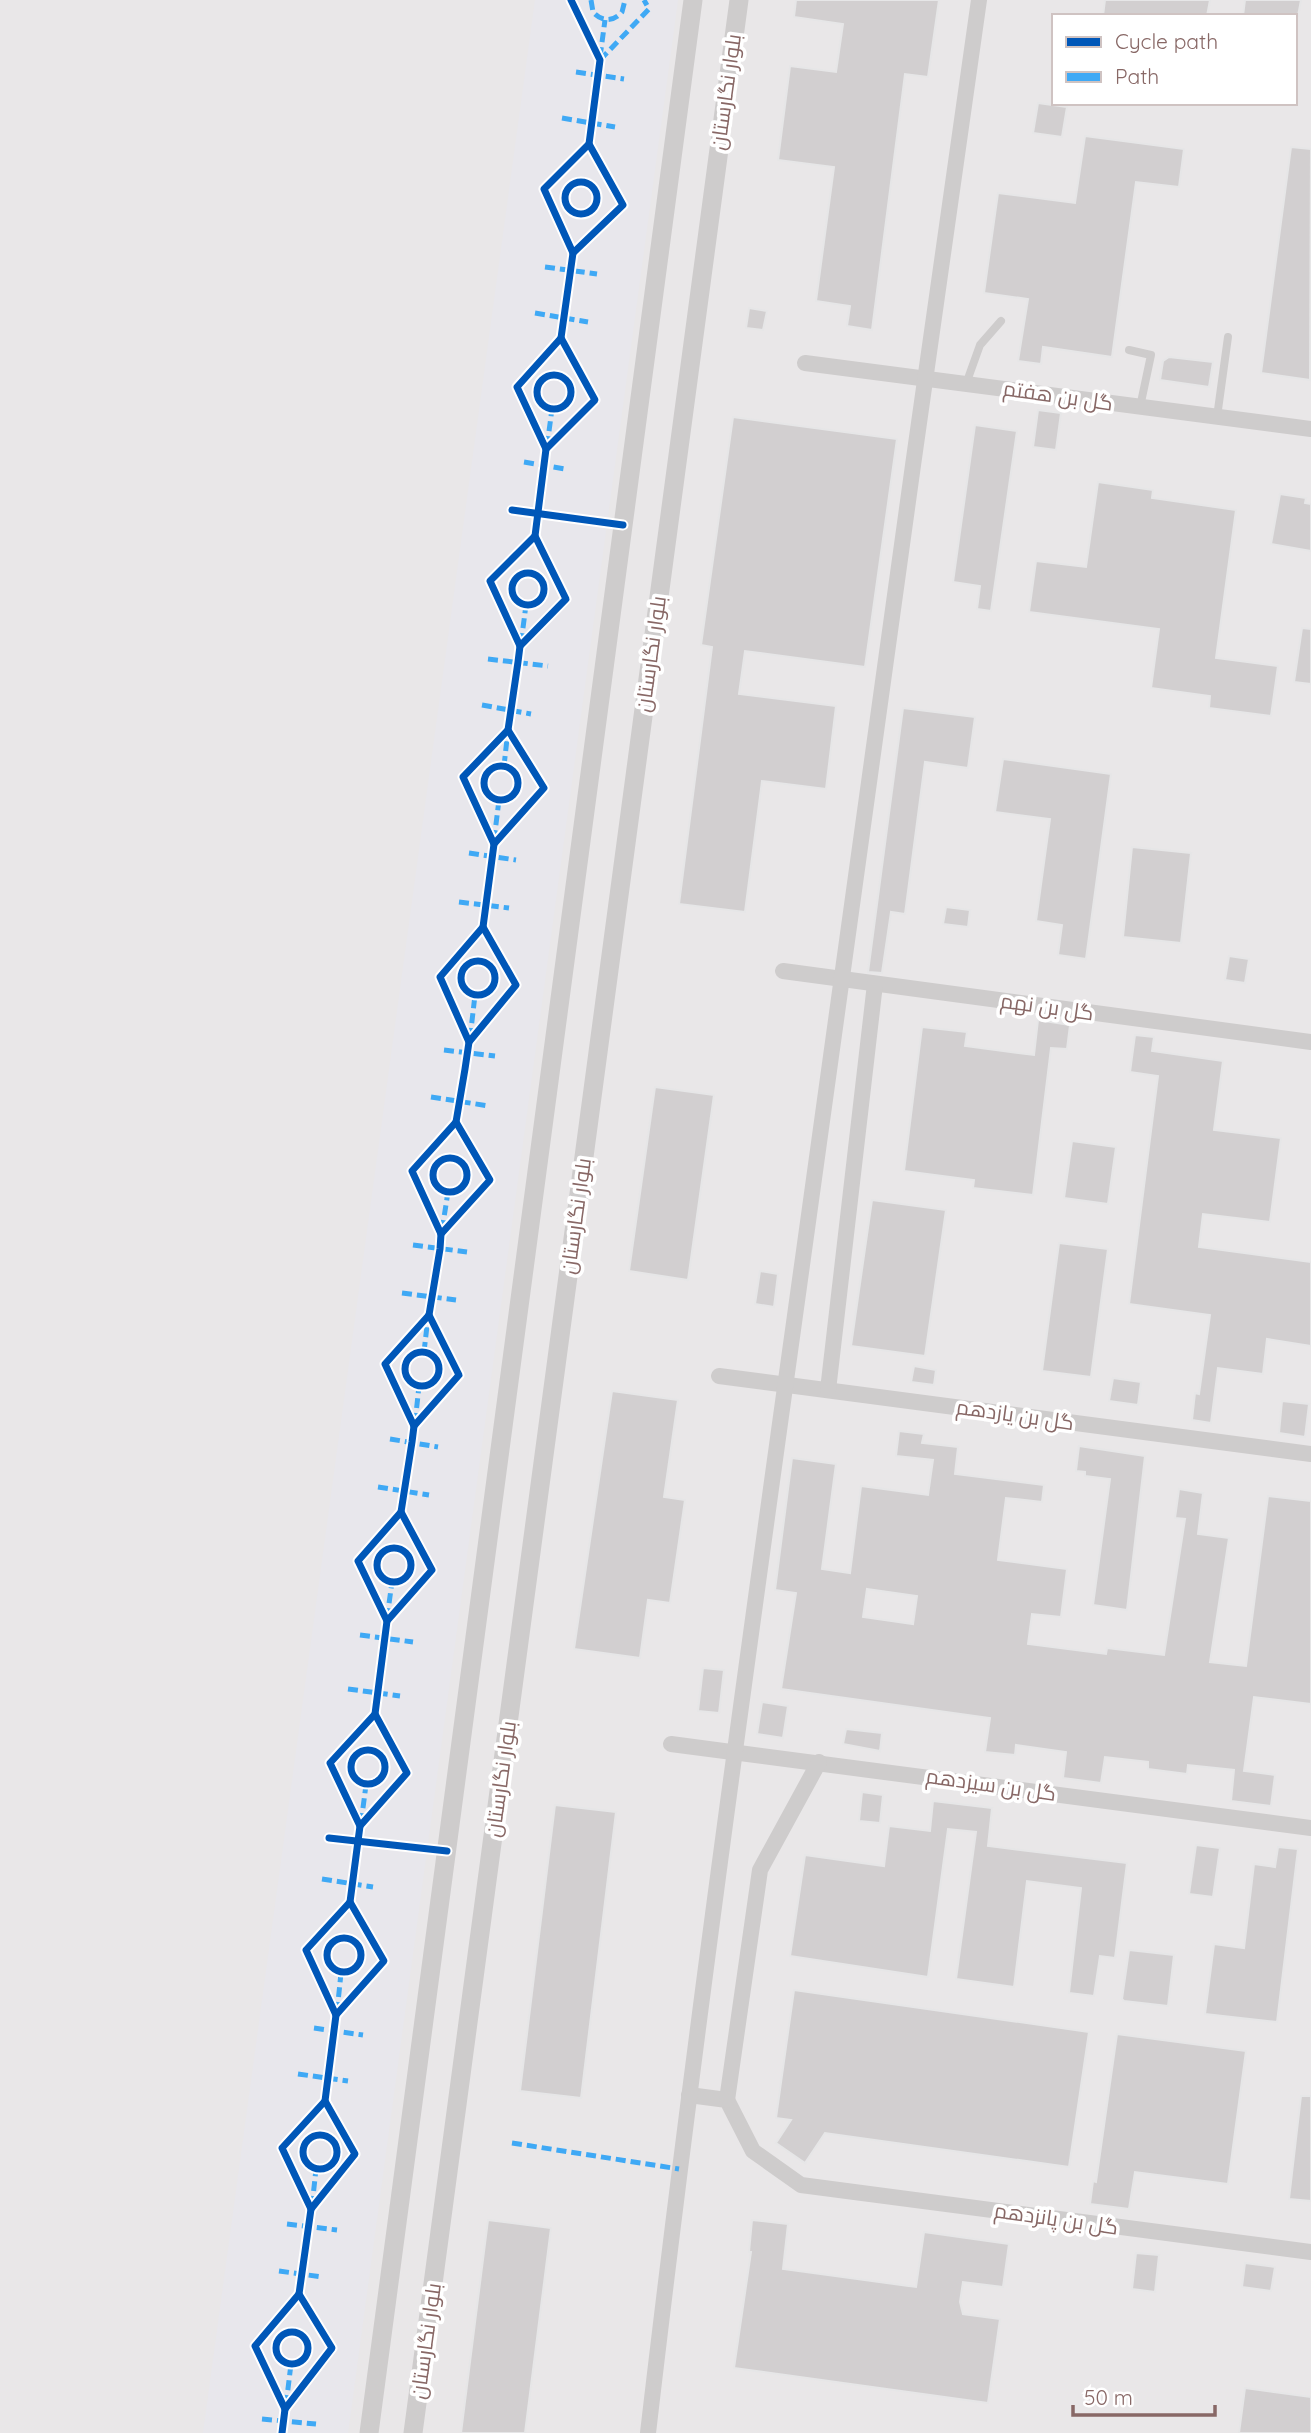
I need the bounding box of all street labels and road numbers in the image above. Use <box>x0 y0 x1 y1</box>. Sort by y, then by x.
street label: بلوار نگارستان <box>704 32 747 152</box>
street label: گل بن هفتم <box>1001 374 1115 418</box>
street label: بلوار نگارستان <box>629 594 672 714</box>
street label: گل بن نهم <box>999 987 1095 1027</box>
street label: بلوار نگارستان <box>554 1156 597 1276</box>
street label: گل بن یازدهم <box>954 1393 1076 1437</box>
street label: بلوار نگارستان <box>479 1719 522 1839</box>
street label: گل بن سیزدهم <box>924 1762 1058 1808</box>
street label: گل بن پانزدهم <box>992 2196 1120 2242</box>
street label: بلوار نگارستان <box>404 2281 447 2401</box>

